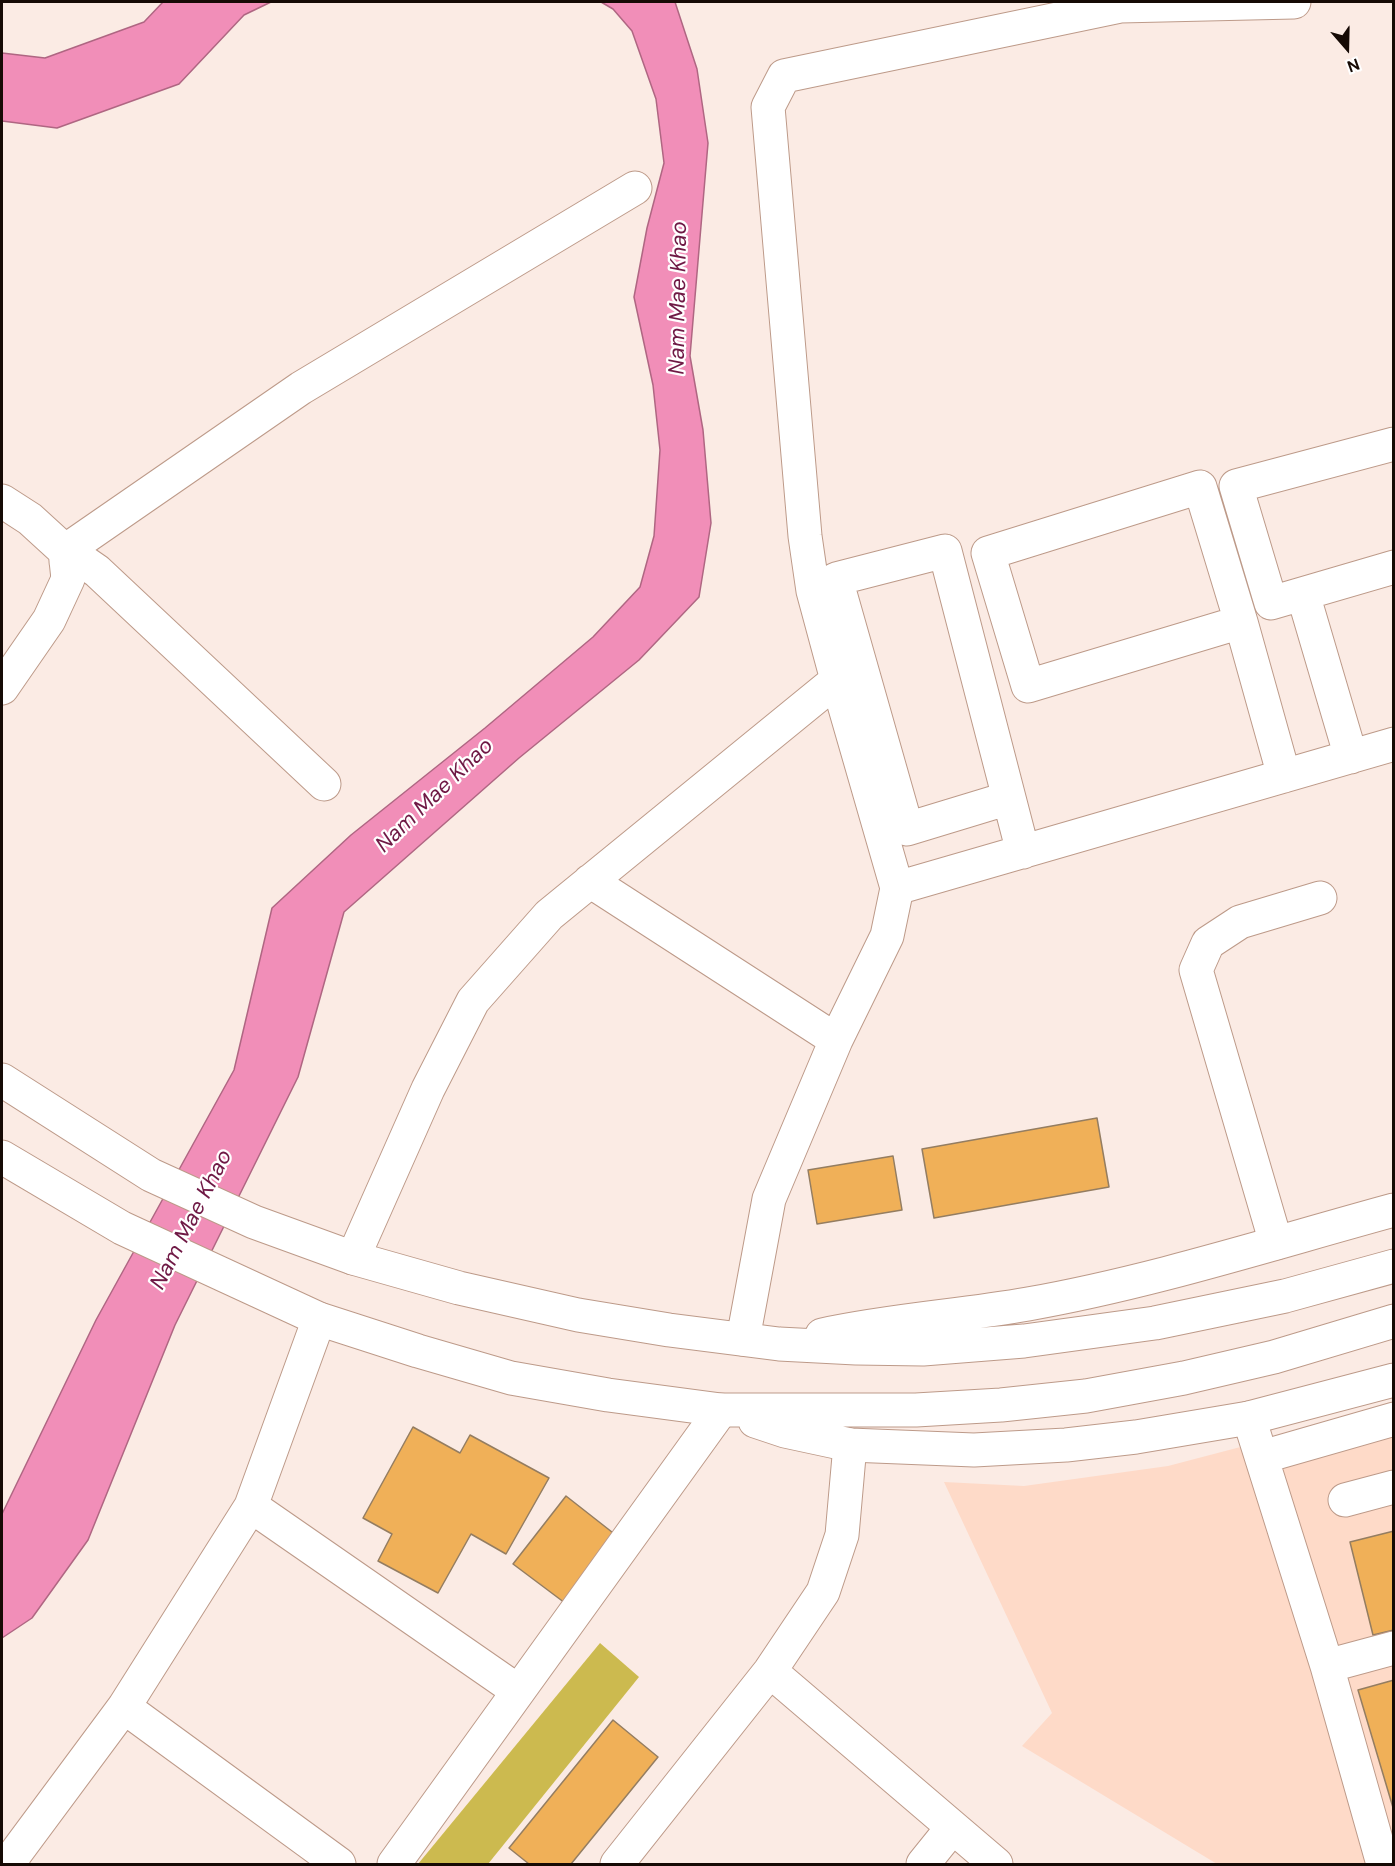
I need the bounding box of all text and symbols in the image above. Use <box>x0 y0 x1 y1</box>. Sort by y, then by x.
north arrow <box>1317 18 1377 78</box>
text: N <box>1344 54 1362 77</box>
water label: Nam Mae Khao <box>664 221 694 375</box>
water label: Nam Mae Khao <box>371 733 499 859</box>
water label: Nam Mae Khao <box>145 1146 239 1294</box>

